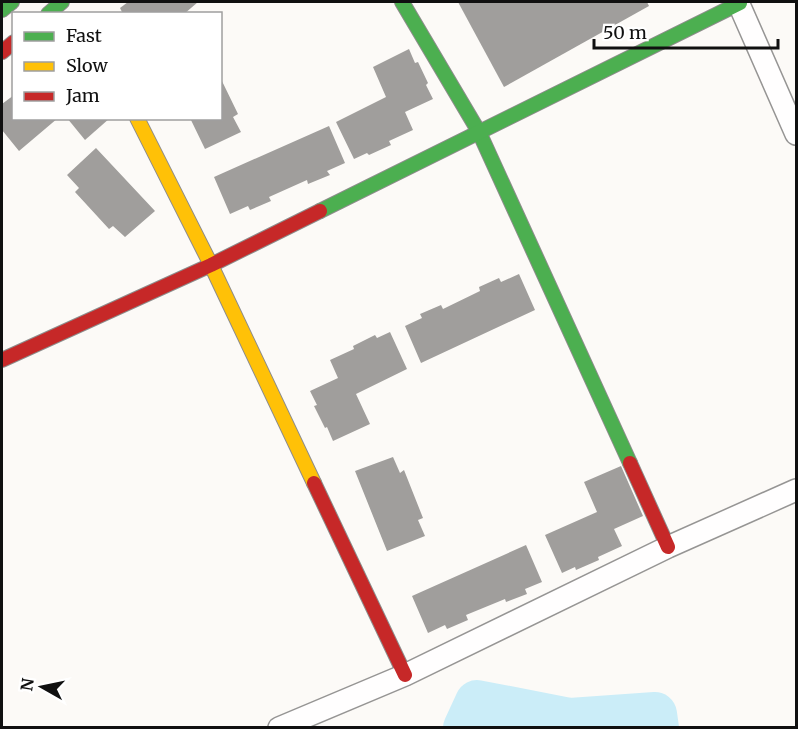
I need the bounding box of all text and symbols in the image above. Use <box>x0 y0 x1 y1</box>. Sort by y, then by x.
legend <box>12 12 222 120</box>
scale bar <box>594 12 778 50</box>
text: 50 m <box>603 21 647 44</box>
text: Fast <box>66 24 102 47</box>
text: Slow <box>66 54 109 77</box>
text: Jam <box>65 84 100 107</box>
north arrow <box>12 657 72 717</box>
text: N <box>16 676 38 692</box>

